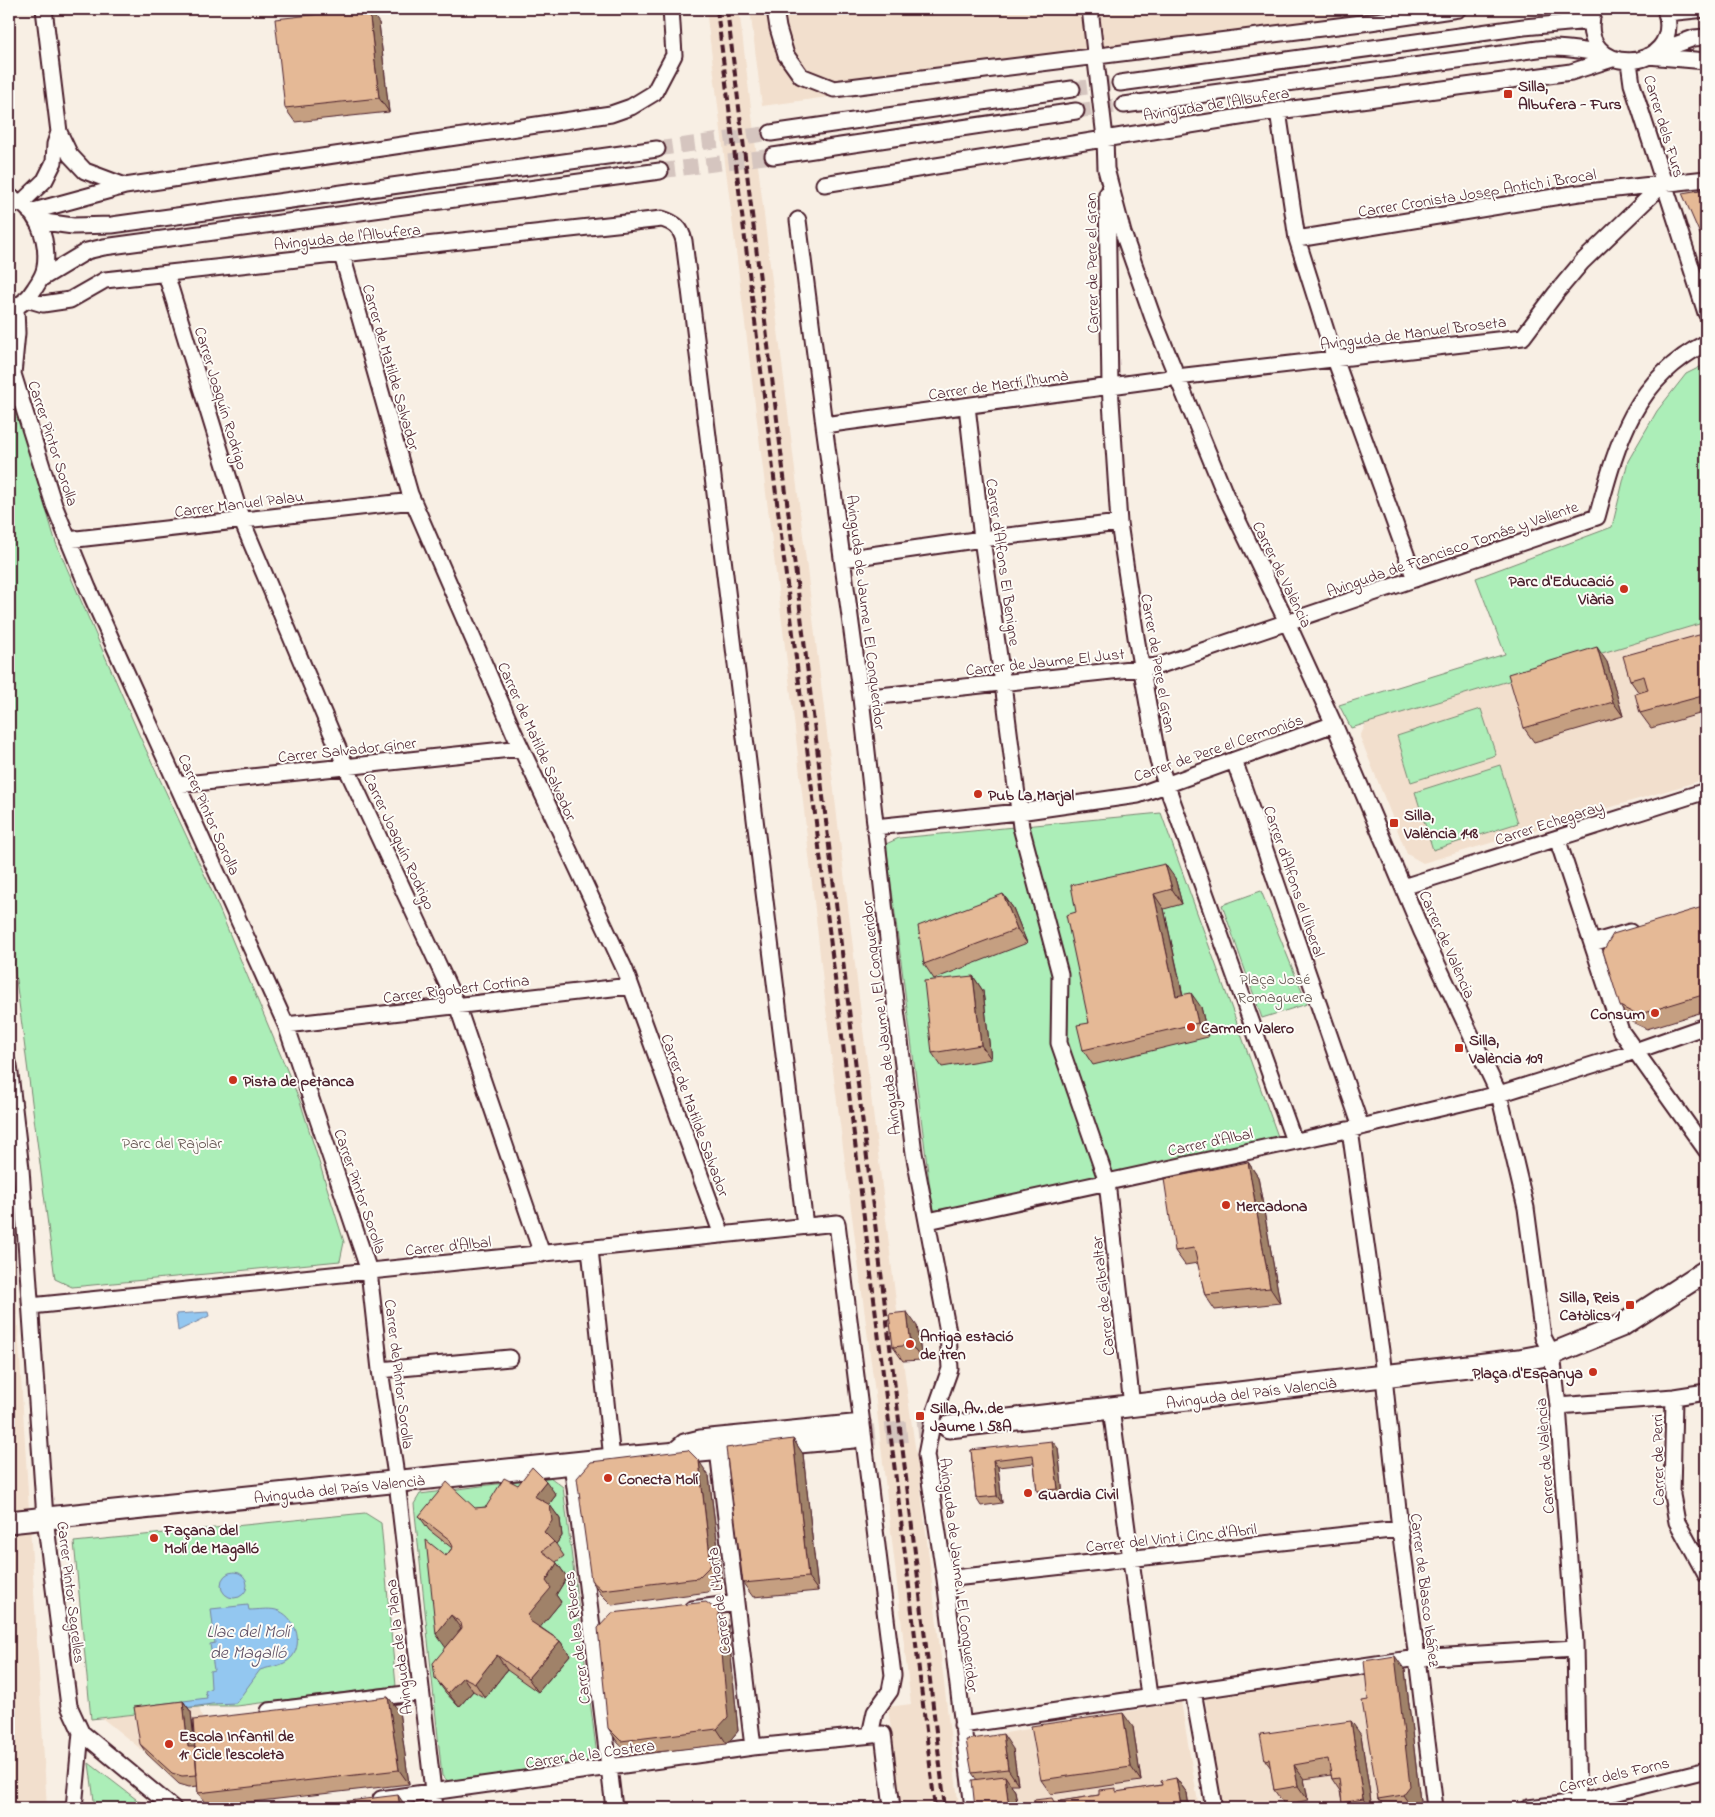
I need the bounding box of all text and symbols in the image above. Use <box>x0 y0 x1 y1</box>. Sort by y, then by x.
street label: Carrer dels Furs <box>1636 72 1690 181</box>
place label: Silla, Albufera - Furs <box>1518 75 1622 117</box>
street label: Avinguda de l'Albufera <box>1142 82 1291 128</box>
marker: Silla, Albufera - Furs <box>1502 88 1514 100</box>
street label: Carrer Cronista Josep Antich i Brocal <box>1357 163 1598 225</box>
street label: Carrer de Pere el Gran <box>1080 192 1106 333</box>
street label: Avinguda de l'Albufera <box>273 218 422 258</box>
street label: Carrer de Matilde Salvador <box>355 282 425 453</box>
street label: Avinguda de Manuel Broseta <box>1319 311 1508 357</box>
street label: Carrer Joaquín Rodrigo <box>187 324 253 473</box>
street label: Carrer de Martí l'humà <box>927 364 1070 408</box>
street label: Carrer Pintor Sorolla <box>21 378 84 509</box>
street label: Carrer d'Alfons El Benigne <box>978 477 1026 648</box>
street label: Carrer Manuel Palau <box>173 485 305 525</box>
street label: Avinguda de Jaume I El Conqueridor <box>839 494 891 731</box>
street label: Avinguda de Francisco Tomás y Valiente <box>1324 495 1583 604</box>
street label: Carrer de València <box>1245 517 1317 632</box>
place label: Parc d'Educació Viària <box>1508 570 1614 612</box>
marker: Parc d'Educació Viària <box>1618 583 1630 595</box>
street label: Carrer de Pere el Gran <box>1133 592 1181 735</box>
street label: Carrer de Jaume El Just <box>965 643 1126 683</box>
street label: Carrer de Matilde Salvador <box>490 658 582 825</box>
street label: Carrer de Pere el Cermoniós <box>1131 709 1307 789</box>
street label: Carrer Salvador Giner <box>277 732 418 770</box>
street label: Carrer Pintor Sorolla <box>171 750 246 879</box>
street label: Carrer Joaquín Rodrigo <box>356 770 440 914</box>
place label: Pub La Marjal <box>988 784 1075 808</box>
marker: Pub La Marjal <box>972 788 984 800</box>
street label: Carrer Echegaray <box>1492 795 1607 853</box>
street label: Carrer d'Alfons el Lliberal <box>1256 803 1330 961</box>
place label: Silla, València 148 <box>1403 804 1478 846</box>
marker: Silla, València 148 <box>1388 817 1400 829</box>
street label: Carrer de València <box>1412 887 1481 1003</box>
street label: Avinguda de Jaume I El Conqueridor <box>856 899 908 1136</box>
park label: Plaça José Romaguera <box>1237 968 1313 1010</box>
street label: Carrer Rigobert Cortina <box>382 969 531 1011</box>
place label: Consum <box>1590 1003 1646 1027</box>
marker: Consum <box>1649 1007 1661 1019</box>
place label: Carmen Valero <box>1201 1017 1294 1041</box>
marker: Carmen Valero <box>1185 1021 1197 1033</box>
place label: Silla, València 109 <box>1468 1029 1543 1071</box>
street label: Carrer de Matilde Salvador <box>653 1031 735 1201</box>
marker: Silla, València 109 <box>1453 1042 1465 1054</box>
place label: Pista de petanca <box>243 1070 354 1094</box>
marker: Pista de petanca <box>227 1074 239 1086</box>
street label: Carrer d'Albal <box>1166 1122 1255 1164</box>
street label: Carrer Pintor Sorolla <box>327 1126 392 1257</box>
park label: Parc del Rajolar <box>122 1132 222 1156</box>
place label: Mercadona <box>1236 1195 1308 1219</box>
marker: Mercadona <box>1220 1199 1232 1211</box>
street label: Carrer d'Albal <box>404 1231 493 1263</box>
street label: Carrer de Gibraltar <box>1086 1235 1122 1357</box>
place label: Silla, Reis Catòlics 1 <box>1559 1286 1621 1328</box>
street label: Carrer de Pintor Sorolla <box>377 1298 419 1451</box>
marker: Silla, Reis Catòlics 1 <box>1624 1299 1636 1311</box>
place label: Antiga estació de tren <box>920 1325 1013 1367</box>
marker: Antiga estació de tren <box>904 1338 916 1350</box>
place label: Plaça d'Espanya <box>1472 1362 1583 1387</box>
marker: Plaça d'Espanya <box>1587 1366 1599 1378</box>
street label: Avinguda del País Valencià <box>1165 1372 1338 1416</box>
place label: Silla, Av. de Jaume I 58A <box>930 1397 1012 1439</box>
street label: Carrer de València <box>1530 1397 1562 1515</box>
marker: Silla, Av. de Jaume I 58A <box>914 1410 926 1422</box>
street label: Carrer de Perri <box>1646 1414 1672 1506</box>
street label: Avinguda de Jaume I El Conqueridor <box>932 1457 984 1694</box>
place label: Conecta Molí <box>618 1468 699 1492</box>
street label: Avinguda del País Valencià <box>253 1469 426 1511</box>
marker: Conecta Molí <box>602 1472 614 1484</box>
place label: Guardia Civil <box>1038 1483 1119 1507</box>
marker: Guardia Civil <box>1022 1487 1034 1499</box>
street label: Carrer de Blasco Ibáñez <box>1403 1512 1445 1669</box>
street label: Carrer del Vint i Cinc d'Abril <box>1085 1518 1258 1560</box>
place label: Façana del Molí de Magalló <box>163 1519 259 1562</box>
street label: Carrer Pintor Segrelles <box>49 1520 91 1665</box>
marker: Façana del Molí de Magalló <box>148 1532 160 1544</box>
street label: Carrer de L'Horta <box>702 1546 738 1656</box>
street label: Carrer de les Riberes <box>558 1570 598 1705</box>
street label: Avinguda de la Plana <box>380 1578 420 1716</box>
water label: Llac del Molí de Magalló <box>206 1620 293 1667</box>
place label: Escola Infantil de 1r Cicle l'escoleta <box>179 1725 295 1767</box>
street label: Carrer de la Costera <box>524 1734 656 1776</box>
marker: Escola Infantil de 1r Cicle l'escoleta <box>163 1738 175 1750</box>
street label: Carrer dels Forns <box>1557 1752 1672 1800</box>

